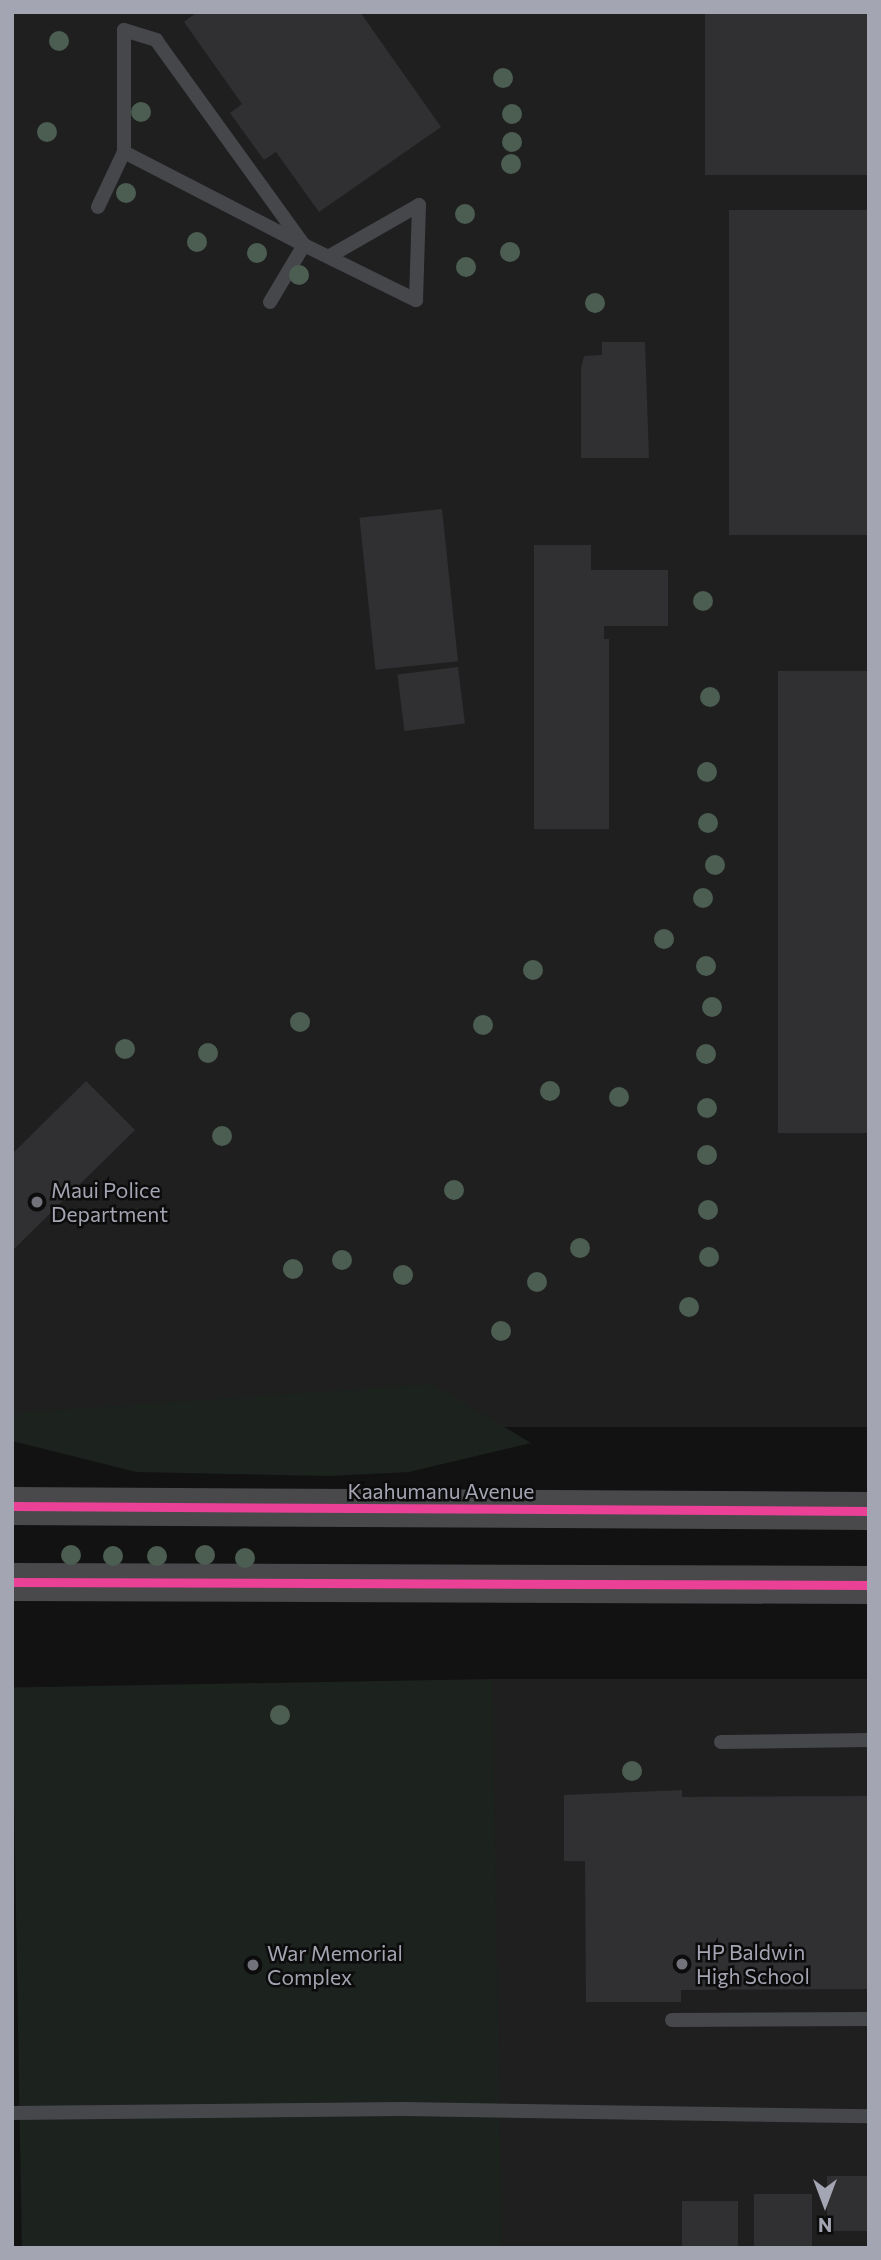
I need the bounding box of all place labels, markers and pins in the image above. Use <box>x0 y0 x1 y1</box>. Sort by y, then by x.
place label: Maui Police Department <box>51 1177 168 1227</box>
marker: Maui Police Department <box>29 1194 45 1210</box>
place label: HP Baldwin High School <box>696 1939 810 1989</box>
place label: War Memorial Complex <box>267 1940 403 1990</box>
marker: HP Baldwin High School <box>674 1956 690 1972</box>
marker: War Memorial Complex <box>245 1957 261 1973</box>

